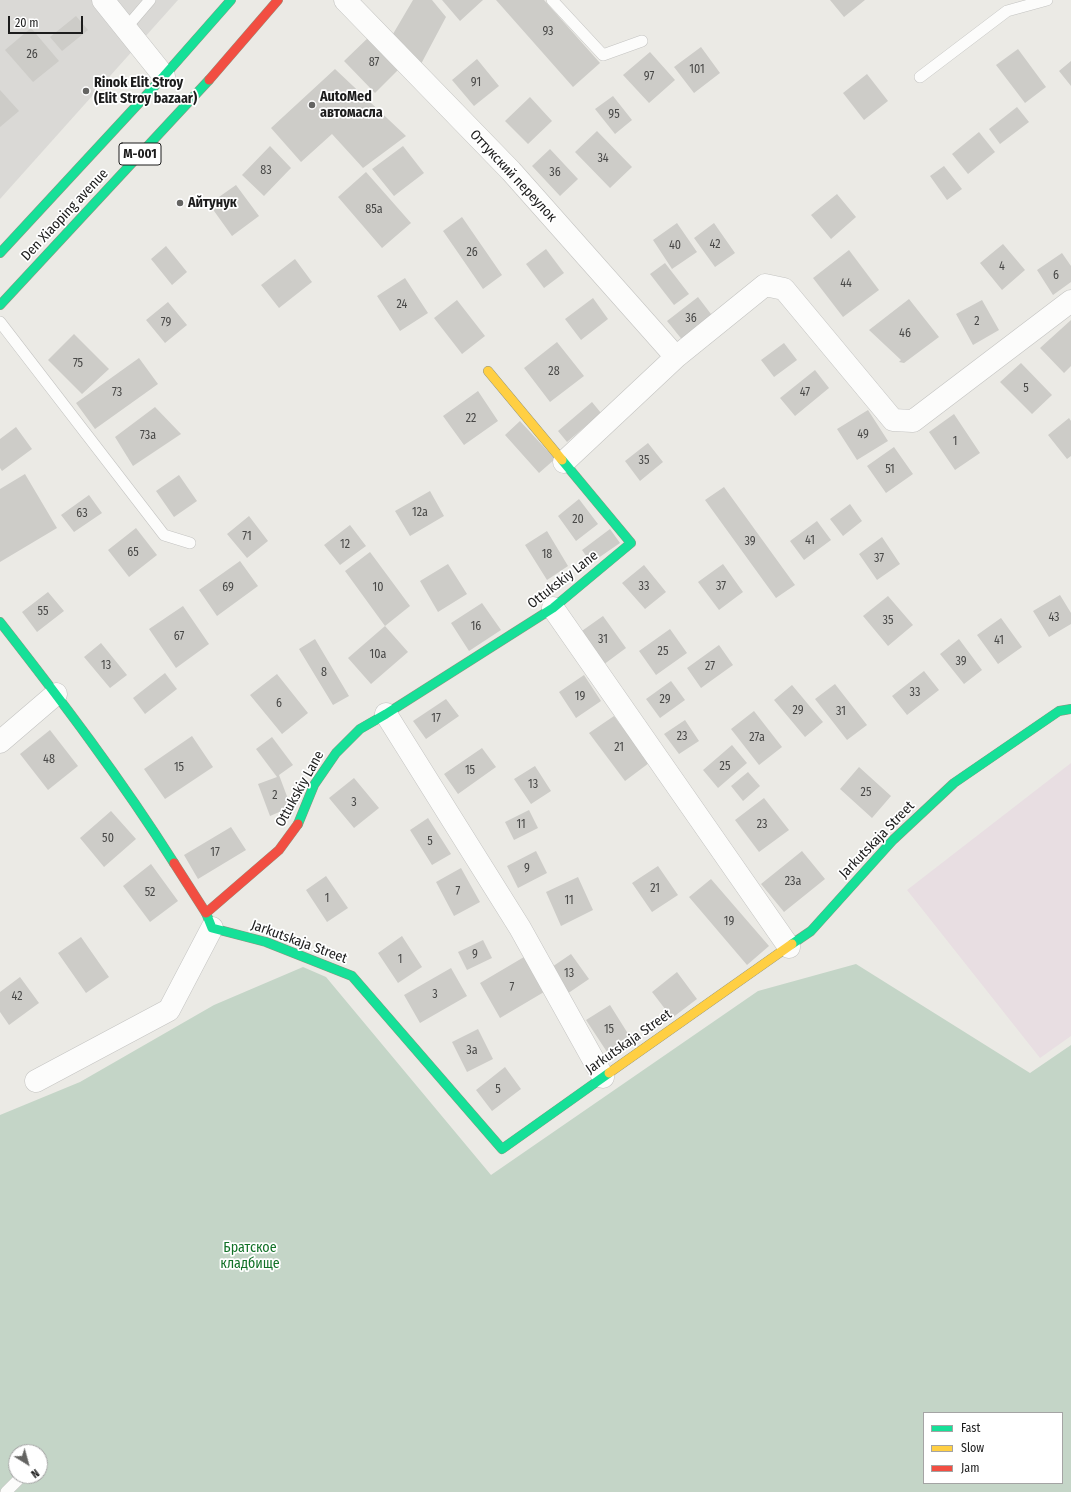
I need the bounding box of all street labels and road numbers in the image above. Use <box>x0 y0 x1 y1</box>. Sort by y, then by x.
street label: Оттукский переулок <box>466 126 560 226</box>
road number: M-001 <box>119 143 161 165</box>
street label: Den Xiaoping avenue <box>18 165 112 265</box>
street label: Ottukskiy Lane <box>525 547 601 613</box>
street label: Ottukskiy Lane <box>272 748 328 830</box>
street label: Jarkutskaja Street <box>836 798 918 882</box>
street label: Jarkutskaja Street <box>249 917 349 967</box>
street label: Jarkutskaja Street <box>583 1006 675 1078</box>

